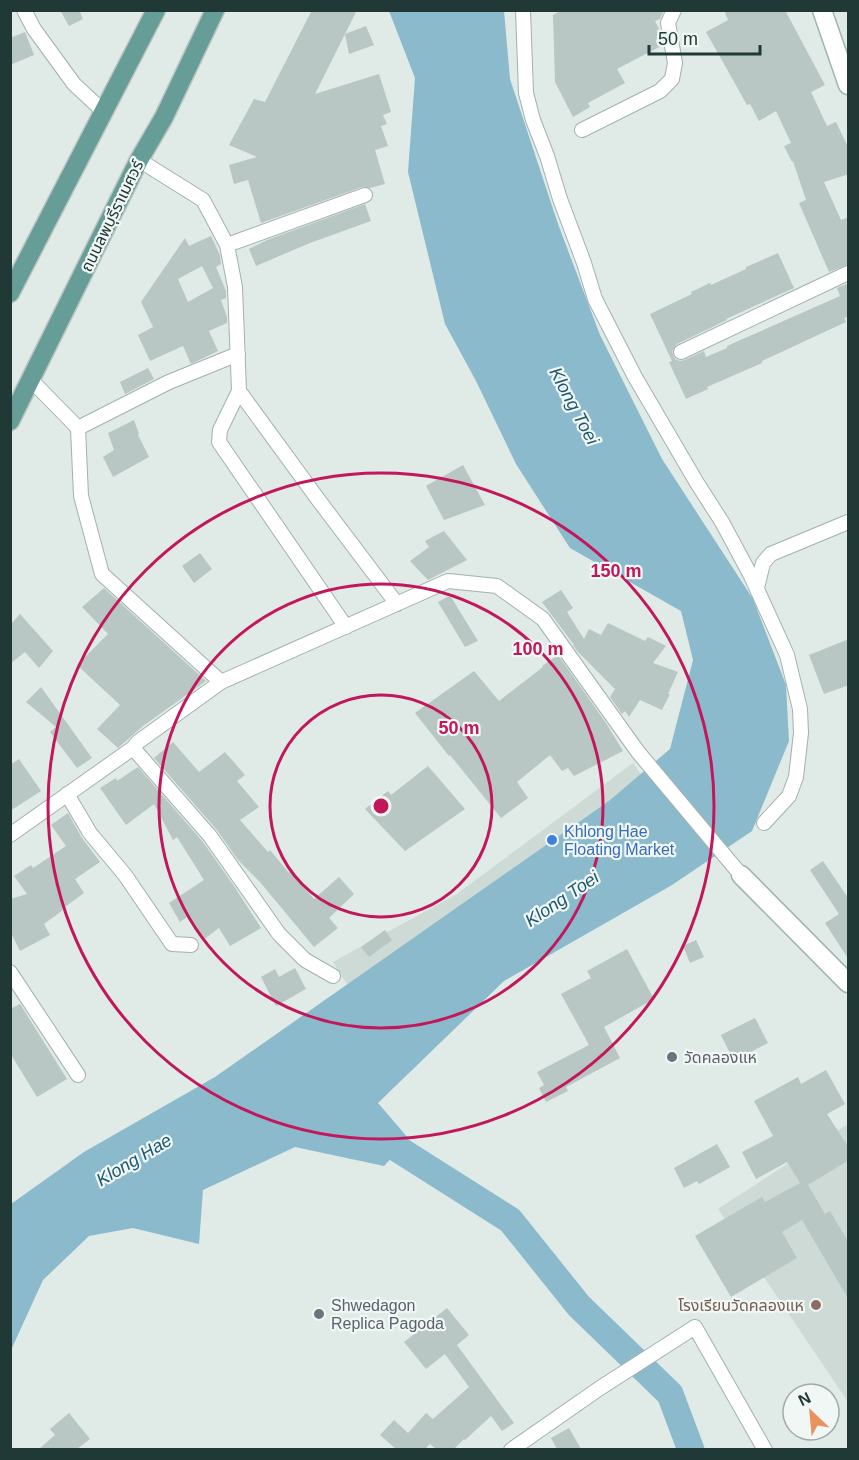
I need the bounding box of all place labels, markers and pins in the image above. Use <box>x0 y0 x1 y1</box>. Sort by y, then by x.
centre of rings <box>371 796 391 816</box>
place label: Khlong Hae Floating Market <box>564 823 675 858</box>
marker: Khlong Hae Floating Market <box>545 833 559 847</box>
place label: วัดคลองแห <box>684 1049 757 1066</box>
marker: วัดคลองแห <box>665 1050 679 1064</box>
place label: Shwedagon Replica Pagoda <box>331 1297 444 1332</box>
place label: โรงเรียนวัดคลองแห <box>678 1297 804 1314</box>
marker: โรงเรียนวัดคลองแห <box>809 1298 823 1312</box>
marker: Shwedagon Replica Pagoda <box>312 1307 326 1321</box>

